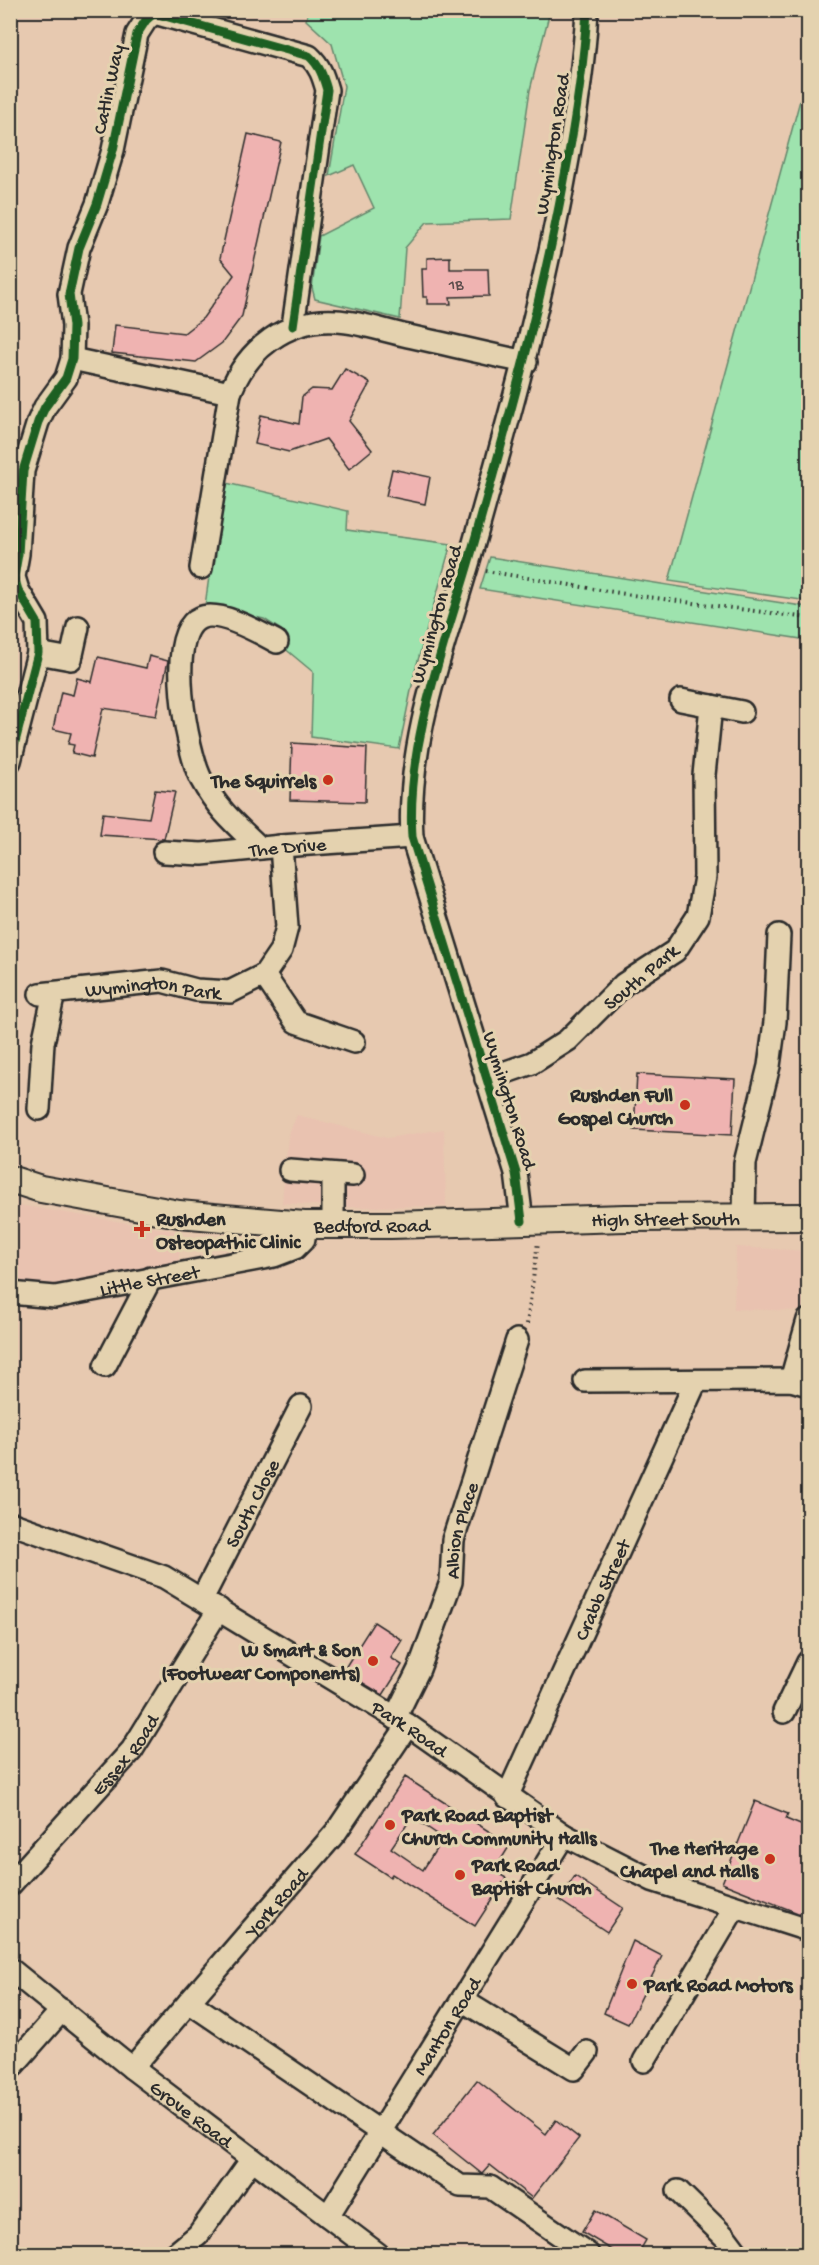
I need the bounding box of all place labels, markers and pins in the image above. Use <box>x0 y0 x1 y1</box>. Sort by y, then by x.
place label: The Squirrels <box>209 772 318 795</box>
marker: The Squirrels <box>321 773 335 787</box>
place label: Rushden Full Gospel Church <box>558 1086 674 1132</box>
marker: Rushden Full Gospel Church <box>678 1098 692 1112</box>
place label: Rushden Osteopathic Clinic <box>155 1210 301 1256</box>
marker: Rushden Osteopathic Clinic <box>133 1220 151 1238</box>
place label: W Smart & Son (Footwear Components) <box>161 1641 361 1687</box>
marker: W Smart & Son (Footwear Components) <box>366 1654 380 1668</box>
place label: Park Road Baptist Church Community Halls <box>401 1806 598 1852</box>
marker: Park Road Baptist Church Community Halls <box>383 1818 397 1832</box>
place label: The Heritage Chapel and Halls <box>619 1839 760 1885</box>
marker: The Heritage Chapel and Halls <box>763 1852 777 1866</box>
place label: Park Road Baptist Church <box>471 1856 592 1902</box>
marker: Park Road Baptist Church <box>453 1868 467 1882</box>
place label: Park Road Motors <box>643 1976 794 1999</box>
marker: Park Road Motors <box>625 1977 639 1991</box>

